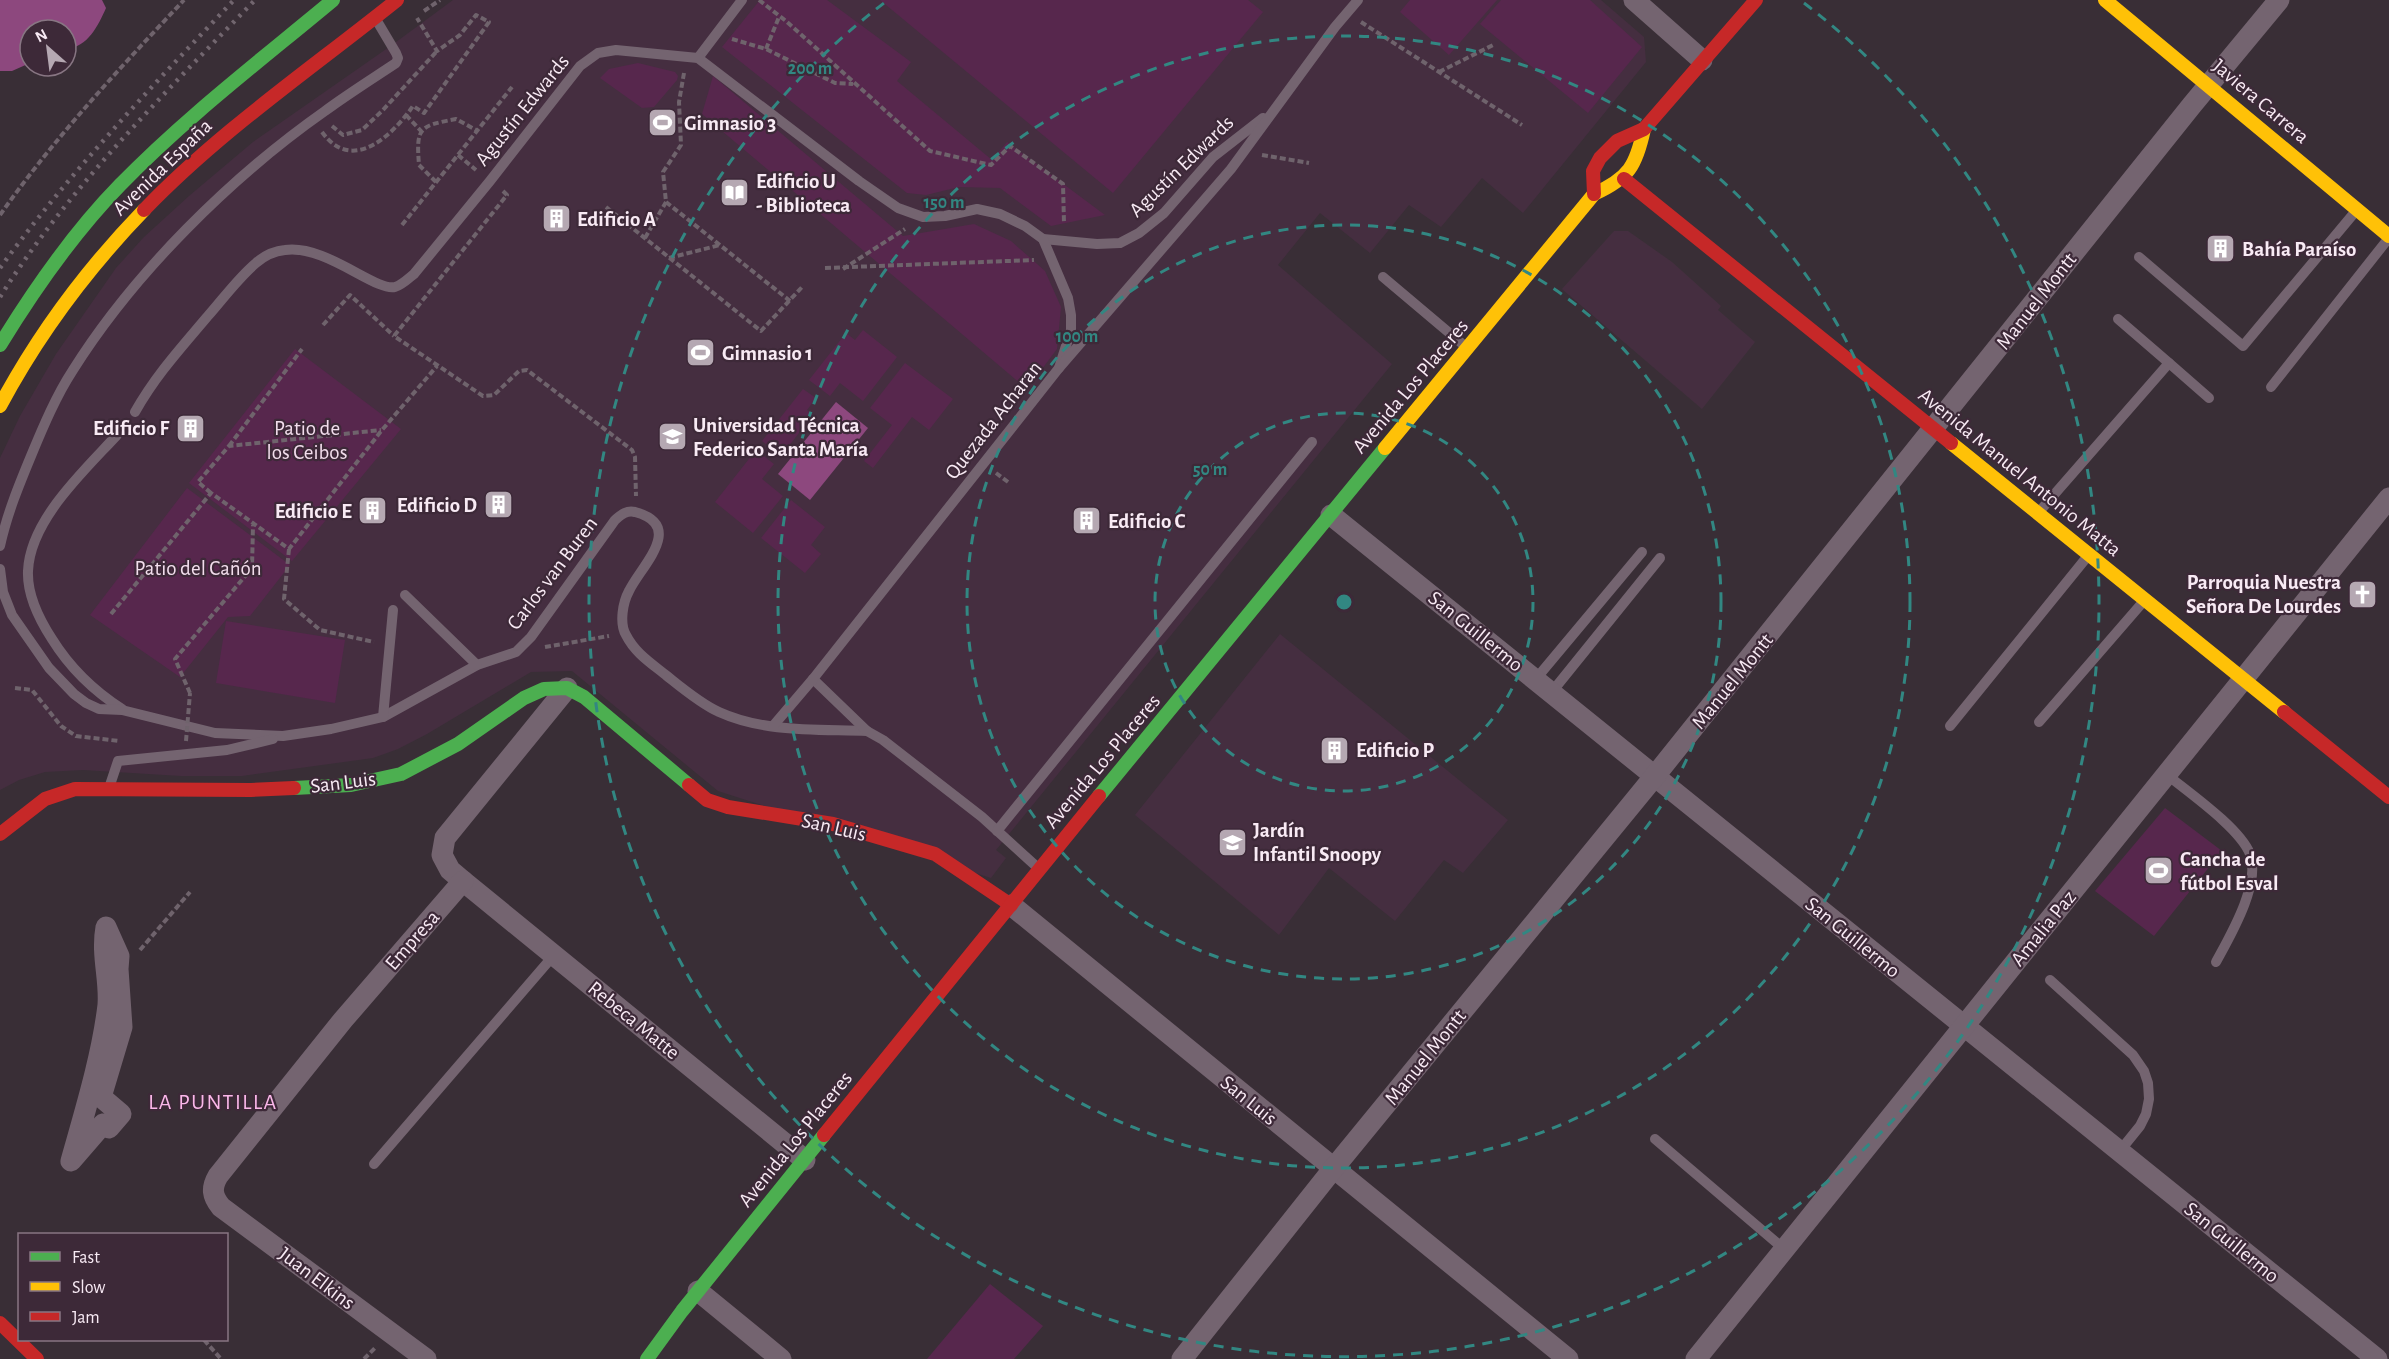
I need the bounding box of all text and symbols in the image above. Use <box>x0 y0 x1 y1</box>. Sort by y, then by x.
north arrow <box>18 18 78 78</box>
text: N <box>33 26 50 45</box>
street label: Agustín Edwards <box>471 51 573 170</box>
street label: Javiera Carrera <box>2208 55 2313 148</box>
text: 200 m <box>788 60 832 78</box>
sports icon: Gimnasio 3 <box>647 107 679 139</box>
street label: Agustín Edwards <box>1125 112 1238 221</box>
place label: Gimnasio 3 <box>684 113 776 134</box>
street label: Avenida España <box>109 115 216 220</box>
place label: Edificio U - Biblioteca <box>756 171 850 216</box>
library icon: Edificio U - Biblioteca <box>719 177 751 209</box>
text: 150 m <box>924 194 964 212</box>
building icon: Edificio A <box>540 203 572 235</box>
place label: Edificio A <box>577 209 657 230</box>
building icon: Bahía Paraíso <box>2205 233 2237 265</box>
place label: Bahía Paraíso <box>2242 239 2356 260</box>
street label: Manuel Montt <box>1992 249 2081 354</box>
street label: Avenida Los Placeres <box>1348 315 1472 457</box>
text: 100 m <box>1056 328 1098 346</box>
sports icon: Gimnasio 1 <box>685 337 717 369</box>
place label: Gimnasio 1 <box>722 343 813 364</box>
street label: Quezada Acharan <box>941 357 1046 483</box>
street label: Avenida Manuel Antonio Matta <box>1914 384 2125 561</box>
building icon: Edificio F <box>174 412 206 444</box>
place label: Universidad Técnica Federico Santa María <box>693 415 868 460</box>
place label: Edificio F <box>93 418 169 439</box>
park label: Patio de los Ceibos <box>267 418 347 463</box>
school or university icon: Universidad Técnica Federico Santa María <box>656 421 688 453</box>
text: 50 m <box>1193 461 1227 479</box>
building icon: Edificio D <box>482 489 514 521</box>
building icon: Edificio E <box>357 495 389 527</box>
place label: Edificio D <box>397 495 477 516</box>
place label: Edificio E <box>275 501 352 522</box>
building icon: Edificio C <box>1071 505 1103 537</box>
place label: Edificio C <box>1108 511 1186 532</box>
street label: Carlos van Buren <box>503 513 602 634</box>
park label: Patio del Cañón <box>134 558 262 579</box>
place label: Parroquia Nuestra Señora De Lourdes <box>2186 572 2341 617</box>
church icon: Parroquia Nuestra Señora De Lourdes <box>2346 578 2378 610</box>
street label: San Guillermo <box>1424 587 1527 676</box>
centre of rings <box>1334 592 1354 612</box>
street label: Manuel Montt <box>1688 629 1777 733</box>
street label: Avenida Los Placeres <box>1040 690 1164 832</box>
building icon: Edificio P <box>1319 734 1351 766</box>
place label: Edificio P <box>1356 740 1435 761</box>
street label: San Luis <box>309 768 377 797</box>
street label: San Luis <box>800 810 868 845</box>
place label: Jardín Infantil Snoopy <box>1253 820 1382 865</box>
school or university icon: Jardín Infantil Snoopy <box>1216 826 1248 858</box>
place label: Cancha de fútbol Esval <box>2180 849 2278 894</box>
sports icon: Cancha de fútbol Esval <box>2143 855 2175 887</box>
street label: Amalia Paz <box>2007 887 2080 970</box>
street label: San Guillermo <box>1801 893 1904 982</box>
street label: Empresa <box>381 906 444 974</box>
street label: Rebeca Matte <box>584 977 683 1063</box>
street label: Manuel Montt <box>1381 1005 1470 1109</box>
street label: Avenida Los Placeres <box>734 1068 856 1211</box>
street label: San Luis <box>1217 1072 1281 1129</box>
district label: LA PUNTILLA <box>148 1091 278 1113</box>
street label: San Guillermo <box>2180 1198 2283 1287</box>
legend <box>18 1233 228 1341</box>
street label: Juan Elkins <box>275 1243 359 1314</box>
text: Fast <box>72 1249 100 1267</box>
text: Slow <box>72 1279 105 1297</box>
text: Jam <box>72 1309 100 1327</box>

